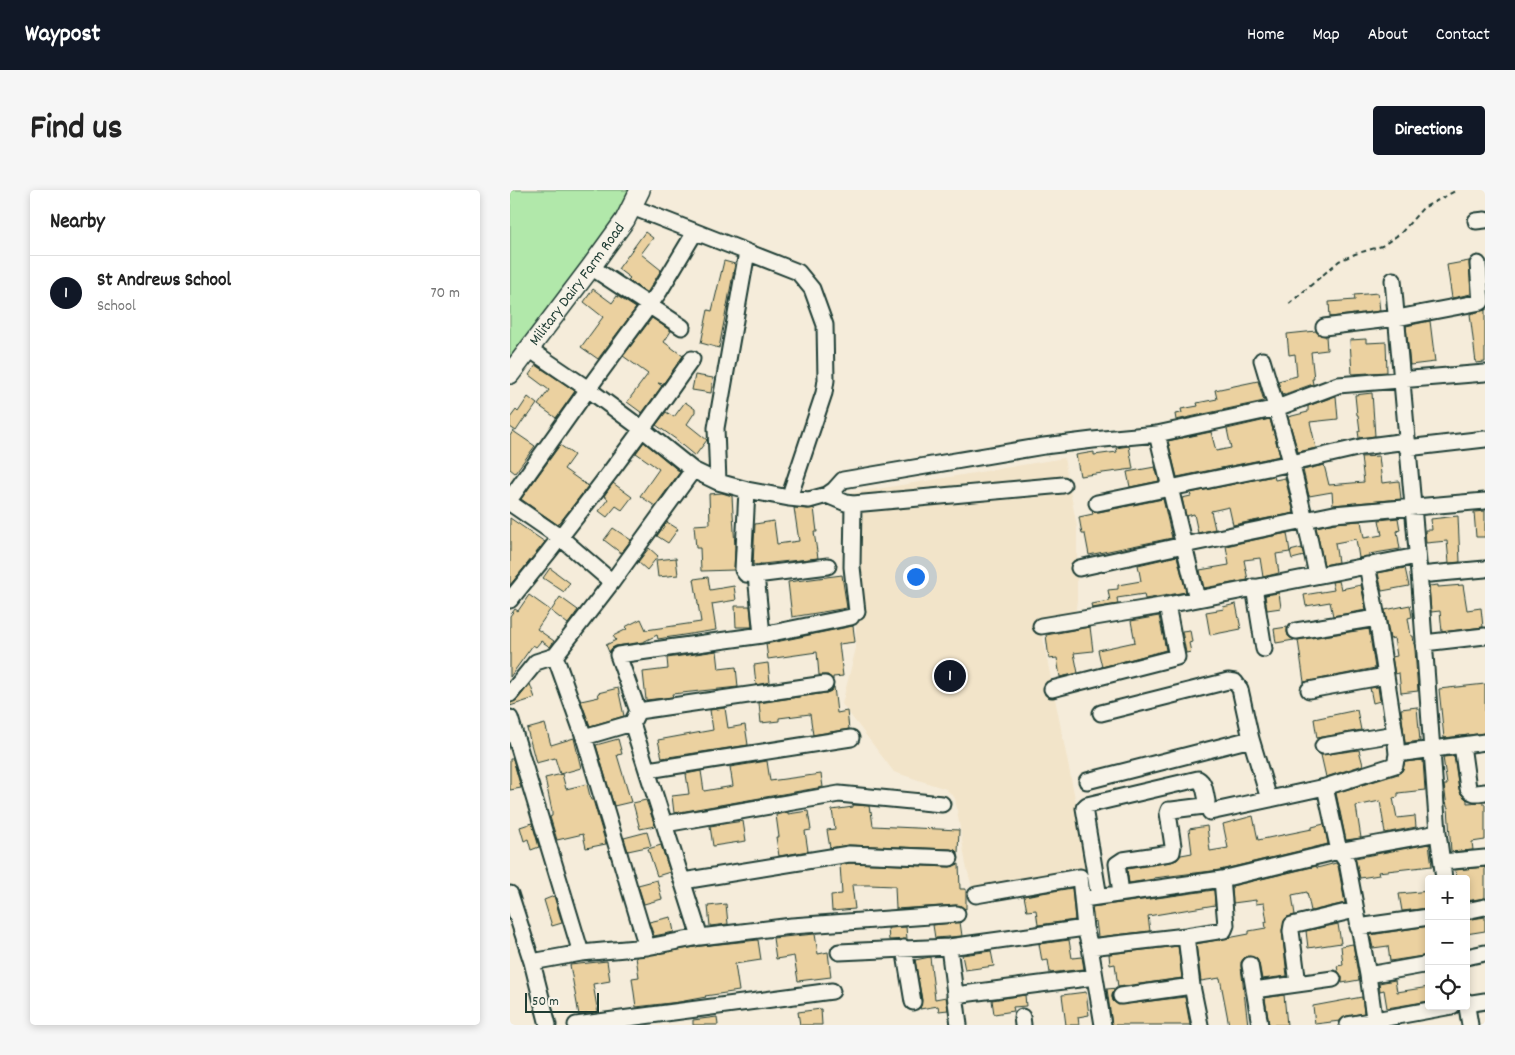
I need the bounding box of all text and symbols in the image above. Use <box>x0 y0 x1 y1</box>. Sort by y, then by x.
text: Waypost <box>25 18 100 52</box>
text: Home <box>1247 23 1284 48</box>
text: Map <box>1312 23 1340 48</box>
text: About <box>1368 23 1408 48</box>
text: Contact <box>1436 23 1490 48</box>
text: Find us <box>30 105 122 155</box>
button: Directions <box>1373 106 1485 155</box>
text: Nearby <box>50 208 105 238</box>
street label: Military Dairy Farm Road <box>524 218 631 351</box>
text: St Andrews School <box>97 268 231 295</box>
text: 1 <box>64 282 68 305</box>
text: 70 m <box>430 282 460 305</box>
text: School <box>97 295 136 318</box>
your location <box>903 564 929 590</box>
pin: 1 <box>934 657 966 695</box>
map controls <box>1425 875 1470 1010</box>
button: + <box>1425 875 1470 920</box>
button: − <box>1425 920 1470 965</box>
button: locate <box>1425 965 1470 1010</box>
scale bar <box>525 990 599 1013</box>
text: 50 m <box>532 992 559 1012</box>

